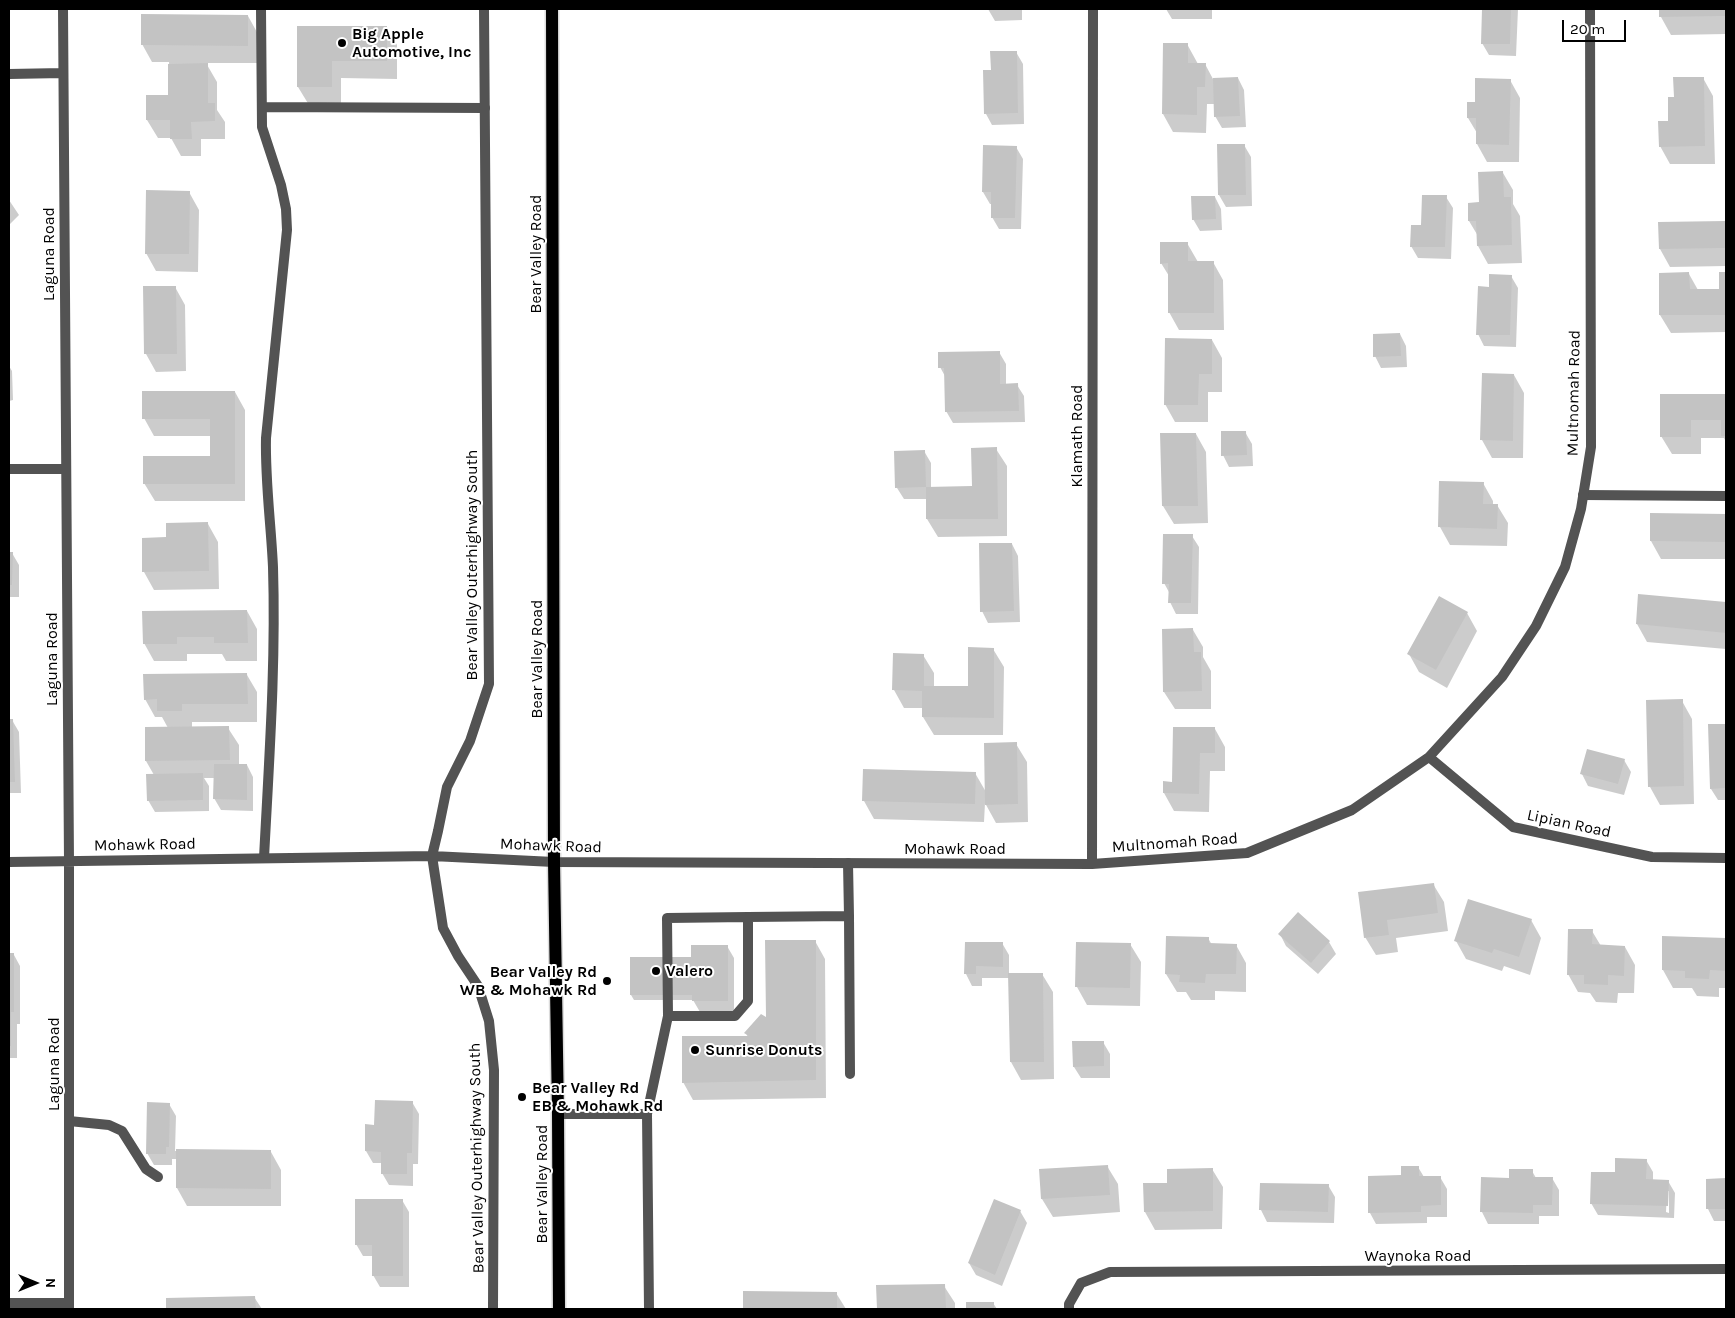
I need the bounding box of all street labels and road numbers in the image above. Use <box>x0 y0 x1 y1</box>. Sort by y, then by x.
street label: Bear Valley Road <box>526 194 546 314</box>
street label: Laguna Road <box>39 207 59 301</box>
street label: Multnomah Road <box>1563 330 1585 456</box>
street label: Klamath Road <box>1067 384 1087 488</box>
street label: Bear Valley Outerhighway South <box>462 450 482 680</box>
street label: Bear Valley Road <box>527 599 547 719</box>
street label: Laguna Road <box>42 612 62 706</box>
street label: Lipian Road <box>1525 806 1613 842</box>
street label: Multnomah Road <box>1111 829 1239 857</box>
street label: Mohawk Road <box>94 835 196 855</box>
street label: Mohawk Road <box>500 835 602 857</box>
street label: Mohawk Road <box>904 839 1006 859</box>
street label: Laguna Road <box>44 1017 64 1111</box>
street label: Bear Valley Outerhighway South <box>465 1042 489 1274</box>
street label: Bear Valley Road <box>532 1124 552 1244</box>
street label: Waynoka Road <box>1365 1246 1471 1266</box>

